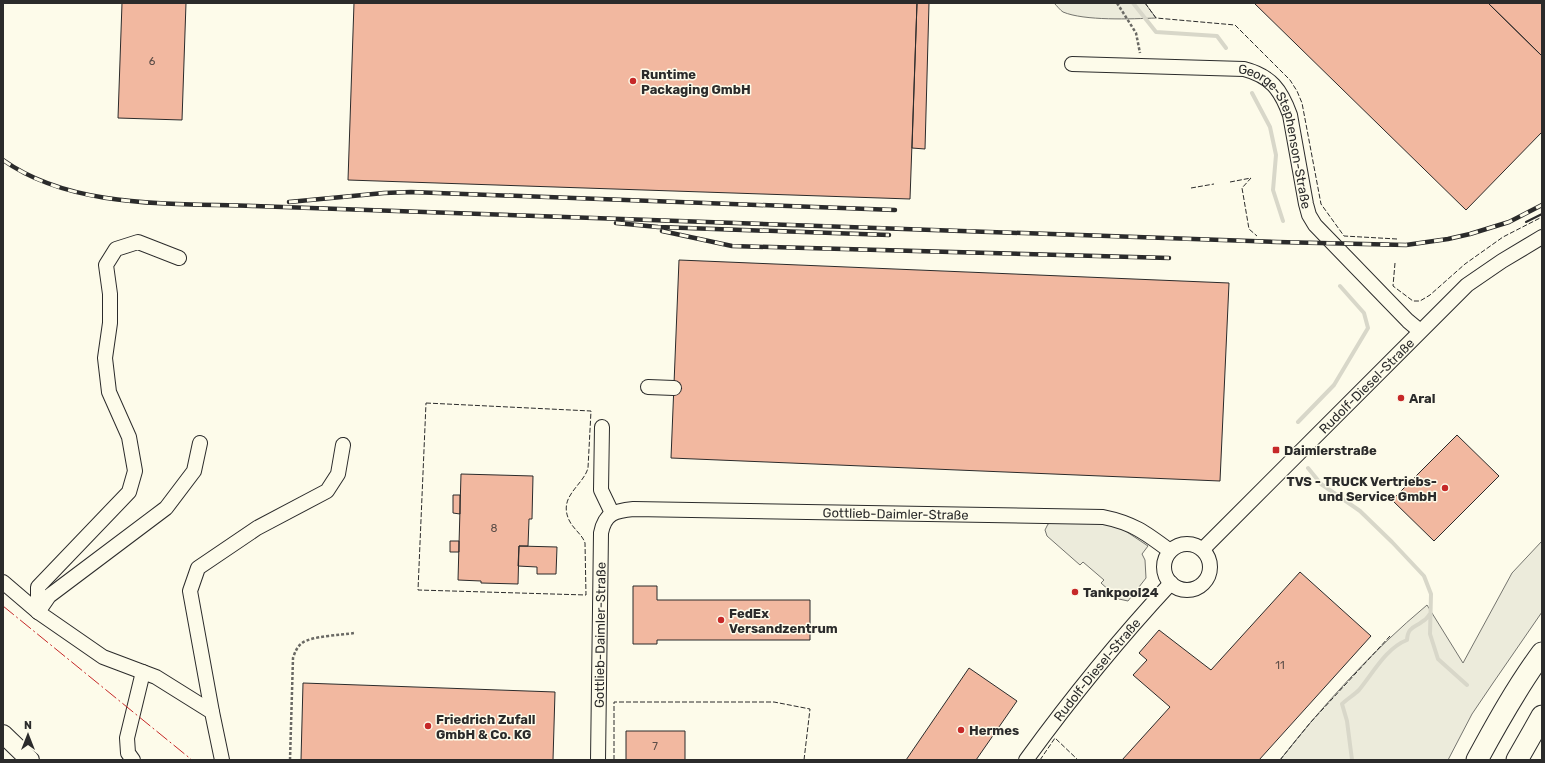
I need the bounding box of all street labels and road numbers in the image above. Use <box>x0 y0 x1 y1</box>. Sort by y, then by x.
street label: George-Stephenson-Straße <box>1238 62 1314 211</box>
street label: Rudolf-Diesel-Straße <box>1316 335 1417 437</box>
street label: Gottlieb-Daimler-Straße <box>823 505 969 523</box>
street label: Gottlieb-Daimler-Straße <box>592 562 609 708</box>
street label: Rudolf-Diesel-Straße <box>1051 615 1144 724</box>

